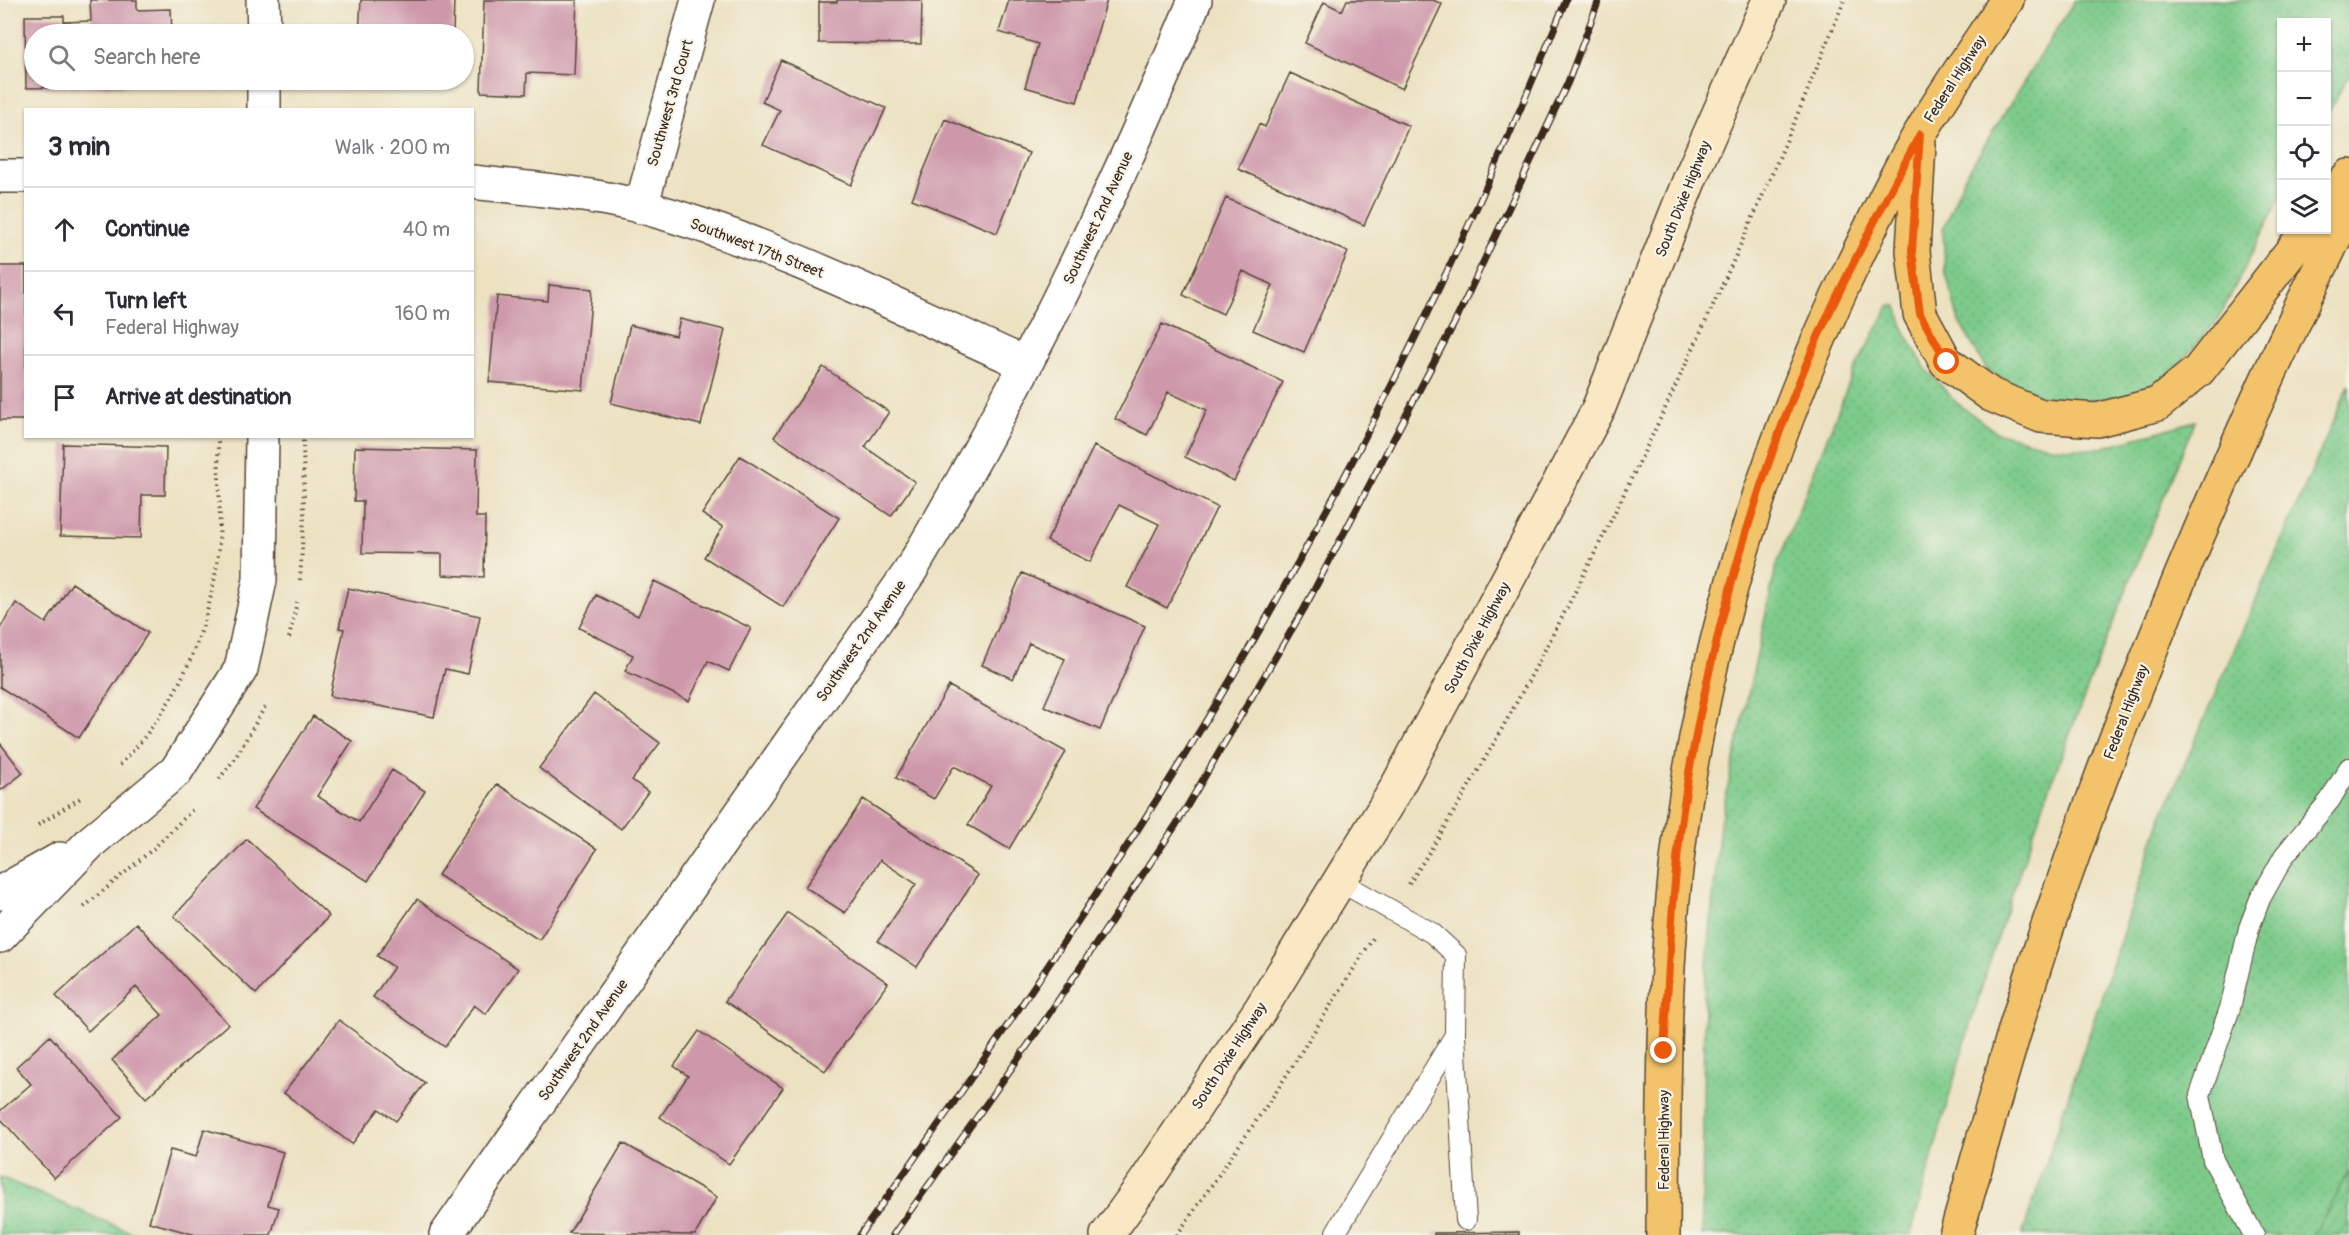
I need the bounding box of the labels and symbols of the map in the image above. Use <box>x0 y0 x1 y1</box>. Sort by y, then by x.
street label: Federal Highway <box>1920 31 1991 127</box>
street label: Southwest 3rd Court <box>643 37 698 169</box>
street label: South Dixie Highway <box>1651 138 1716 260</box>
street label: Southwest 2nd Avenue <box>1059 148 1138 288</box>
street label: Southwest 17th Street <box>687 214 827 283</box>
route start <box>1933 348 1959 374</box>
street label: Southwest 2nd Avenue <box>812 576 911 706</box>
street label: South Dixie Highway <box>1440 579 1515 697</box>
street label: Federal Highway <box>2100 661 2154 762</box>
street label: Southwest 2nd Avenue <box>534 975 633 1105</box>
street label: South Dixie Highway <box>1188 999 1271 1113</box>
route end <box>1650 1037 1676 1063</box>
street label: Federal Highway <box>1655 1089 1674 1190</box>

